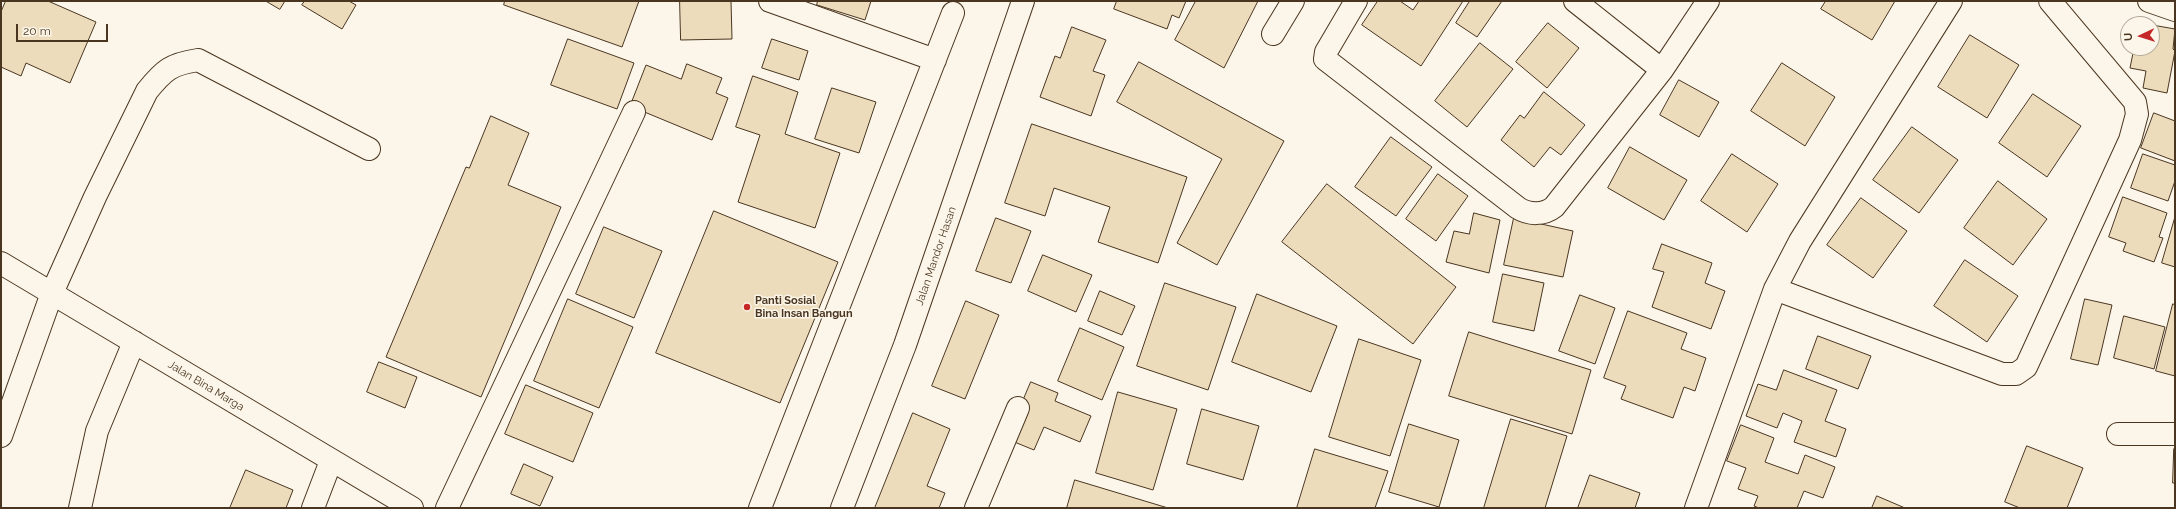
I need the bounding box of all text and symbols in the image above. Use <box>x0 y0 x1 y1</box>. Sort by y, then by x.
scale bar <box>18 16 110 42</box>
north arrow <box>2120 16 2160 56</box>
text: 20 m <box>23 24 51 38</box>
text: U <box>2122 32 2135 41</box>
street label: Jalan Mandor Hasan <box>913 205 959 307</box>
place label: Panti Sosial Bina Insan Bangun <box>755 294 853 320</box>
marker: Panti Sosial Bina Insan Bangun <box>742 302 752 312</box>
street label: Jalan Bina Marga <box>166 358 246 414</box>

